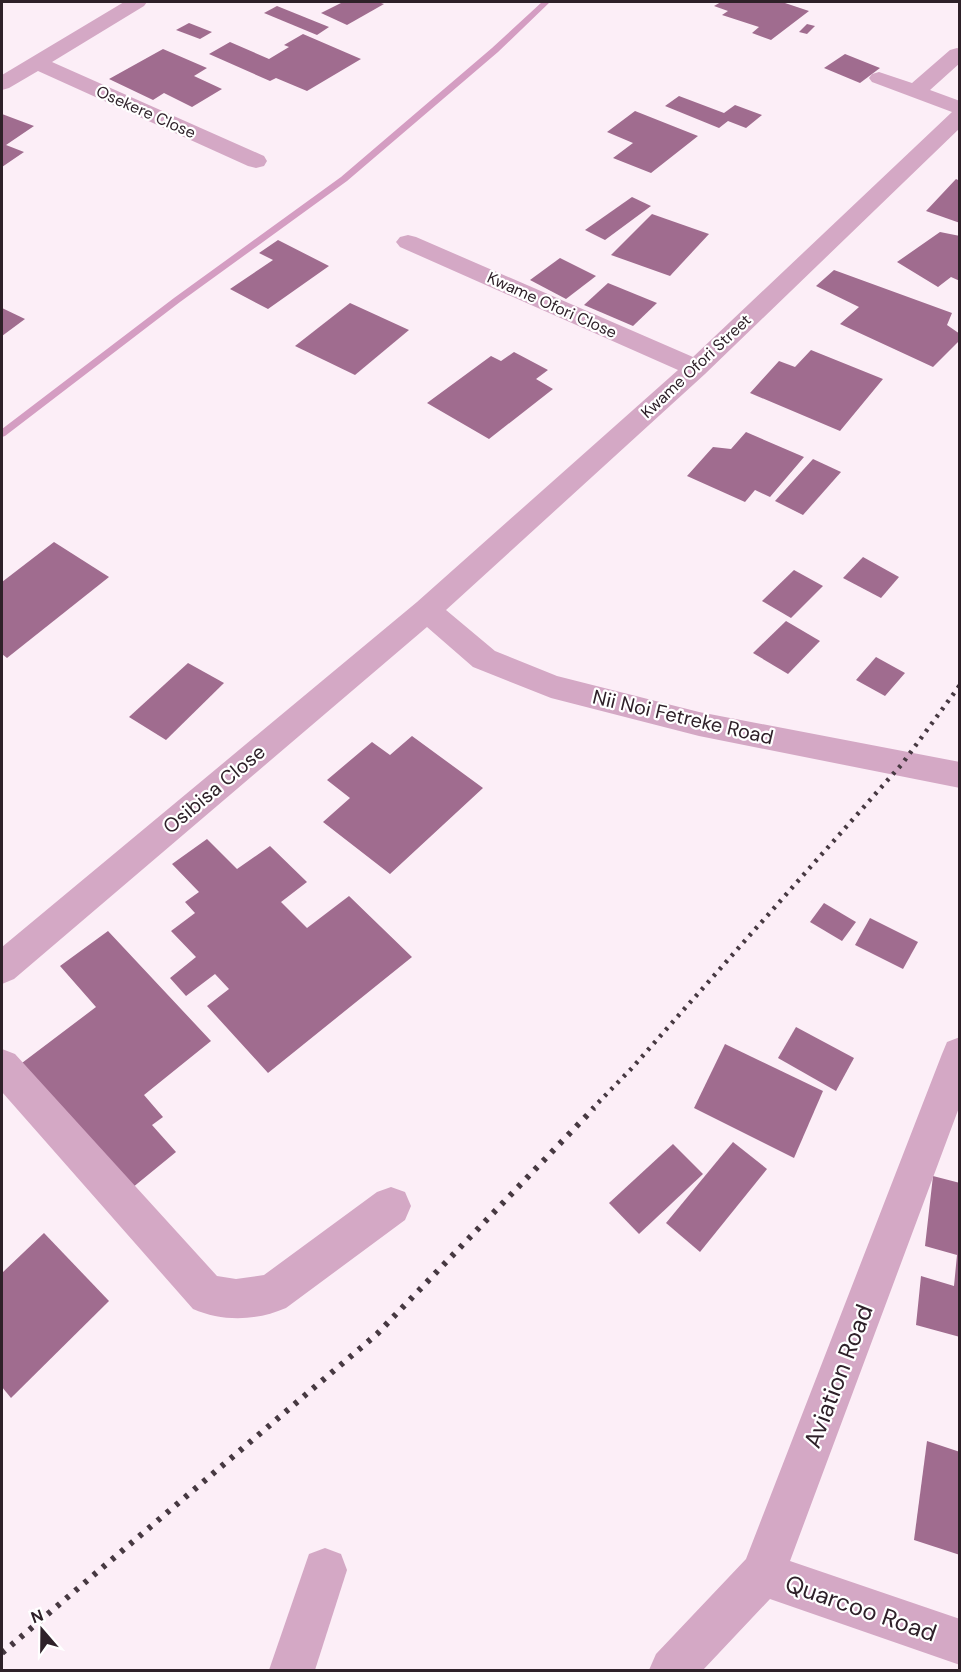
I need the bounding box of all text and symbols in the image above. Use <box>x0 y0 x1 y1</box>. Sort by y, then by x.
street label: Osekere Close <box>93 81 199 143</box>
street label: Kwame Ofori Close <box>484 267 620 343</box>
street label: Kwame Ofori Street <box>636 309 756 423</box>
street label: Nii Noi Fetreke Road <box>590 684 776 750</box>
street label: Osibisa Close <box>157 739 271 839</box>
street label: Aviation Road <box>796 1300 880 1452</box>
street label: Quarcoo Road <box>781 1568 941 1648</box>
north arrow <box>12 1600 72 1660</box>
text: N <box>28 1605 46 1628</box>

